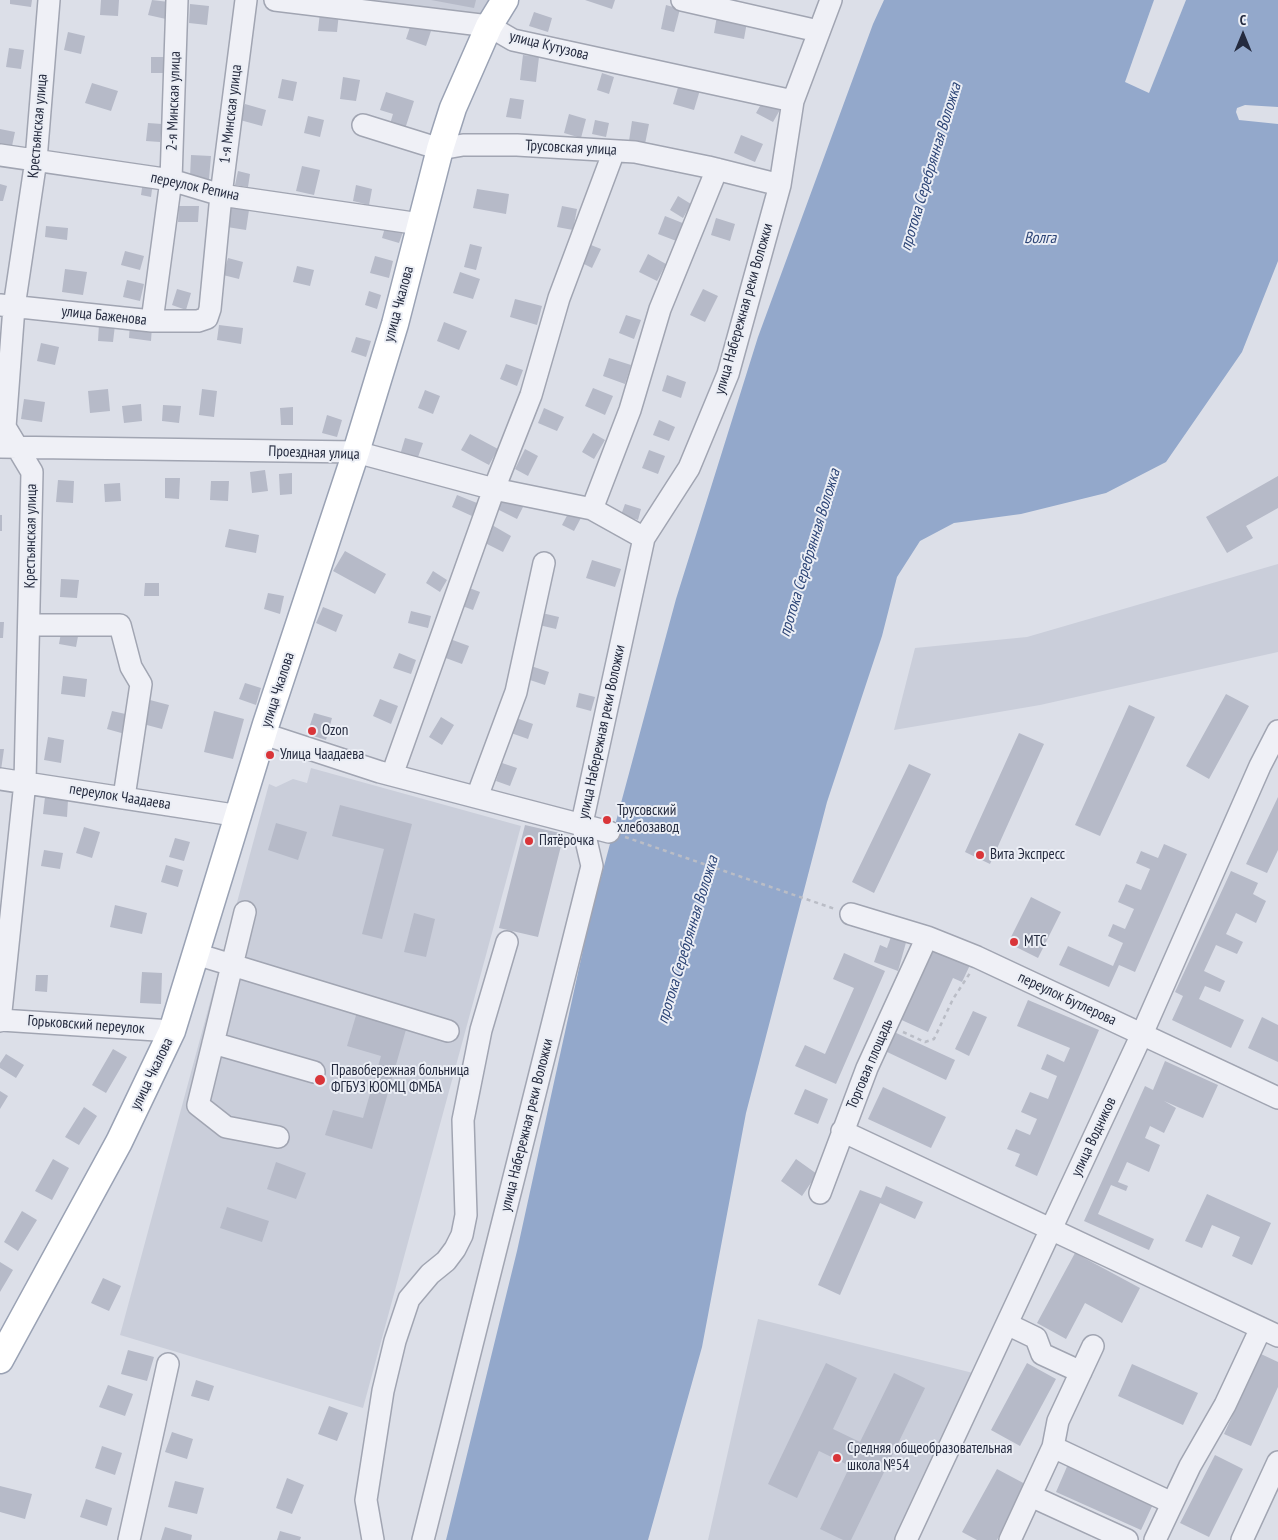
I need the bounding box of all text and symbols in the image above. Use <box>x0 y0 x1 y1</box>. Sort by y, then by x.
north arrow <box>1218 10 1268 60</box>
text: С <box>1240 11 1246 29</box>
street label: улица Кутузова <box>507 27 591 65</box>
street label: 2-я Минская улица <box>163 51 185 151</box>
street label: 1-я Минская улица <box>216 63 246 165</box>
street label: Крестьянская улица <box>24 73 52 179</box>
water label: протока Серебрянная Воложка <box>896 81 966 253</box>
street label: Трусовская улица <box>525 137 617 159</box>
street label: переулок Репина <box>149 169 241 205</box>
street label: улица Набережная реки Воложки <box>711 221 777 397</box>
water label: Волга <box>1024 228 1056 248</box>
street label: улица Чкалова <box>380 264 418 344</box>
street label: улица Баженова <box>60 303 148 329</box>
street label: Проездная улица <box>268 442 360 464</box>
water label: протока Серебрянная Воложка <box>775 467 845 639</box>
street label: Крестьянская улица <box>21 483 41 589</box>
street label: улица Набережная реки Воложки <box>575 643 629 821</box>
street label: улица Чкалова <box>257 650 299 730</box>
place label: Ozon <box>322 722 348 740</box>
marker: Ozon <box>306 725 318 737</box>
place label: Улица Чаадаева <box>280 746 364 764</box>
marker: Улица Чаадаева <box>264 749 276 761</box>
street label: переулок Чаадаева <box>68 780 172 814</box>
place label: Трусовский хлебозавод <box>617 802 679 837</box>
marker: Трусовский хлебозавод <box>601 814 613 826</box>
place label: Пятёрочка <box>539 832 594 850</box>
marker: Пятёрочка <box>523 835 535 847</box>
place label: Вита Экспресс <box>990 846 1065 864</box>
marker: Вита Экспресс <box>974 849 986 861</box>
water label: протока Серебрянная Воложка <box>653 854 723 1026</box>
place label: МТС <box>1024 933 1047 951</box>
marker: МТС <box>1008 936 1020 948</box>
street label: переулок Бутлерова <box>1015 968 1119 1030</box>
street label: Горьковский переулок <box>27 1012 145 1038</box>
street label: Торговая площадь <box>843 1016 897 1112</box>
street label: улица Чкалова <box>127 1035 177 1113</box>
street label: улица Набережная реки Воложки <box>497 1037 557 1213</box>
place label: Правобережная больница ФГБУЗ ЮОМЦ ФМБА <box>331 1062 469 1097</box>
marker: Правобережная больница ФГБУЗ ЮОМЦ ФМБА <box>313 1073 327 1087</box>
street label: улица Водников <box>1068 1095 1120 1179</box>
place label: Средняя общеобразовательная школа №54 <box>847 1440 1012 1475</box>
marker: Средняя общеобразовательная школа №54 <box>831 1452 843 1464</box>

